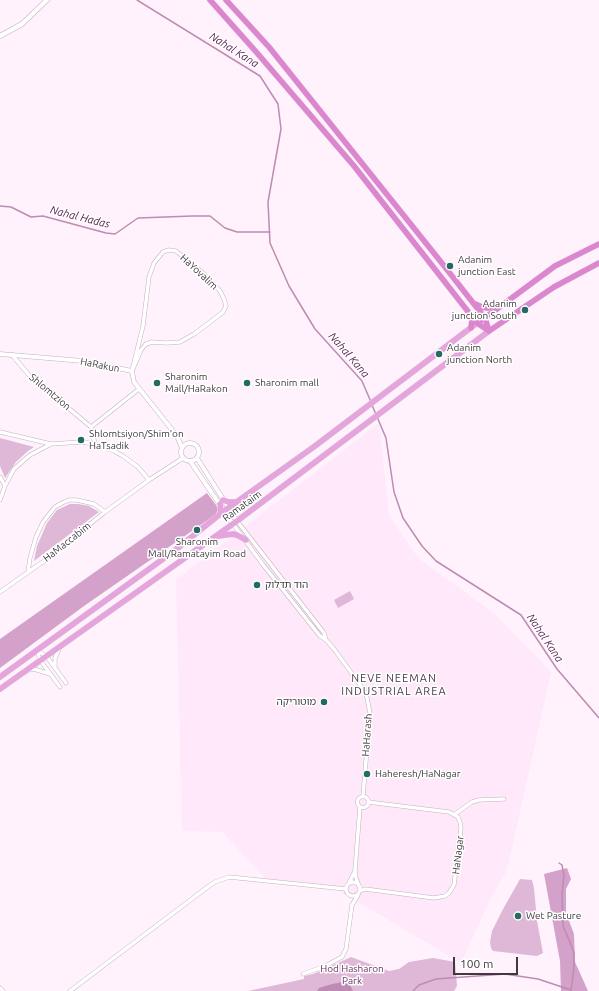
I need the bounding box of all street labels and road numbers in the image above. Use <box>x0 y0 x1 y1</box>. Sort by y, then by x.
street label: HaYovalim <box>178 252 220 292</box>
street label: HaRakun <box>79 355 121 375</box>
street label: Shlomtzion <box>27 371 73 413</box>
street label: Ramataim <box>220 488 264 524</box>
street label: HaMaccabim <box>41 520 93 564</box>
street label: HaHarash <box>360 713 374 757</box>
street label: HaNagar <box>450 835 466 875</box>

